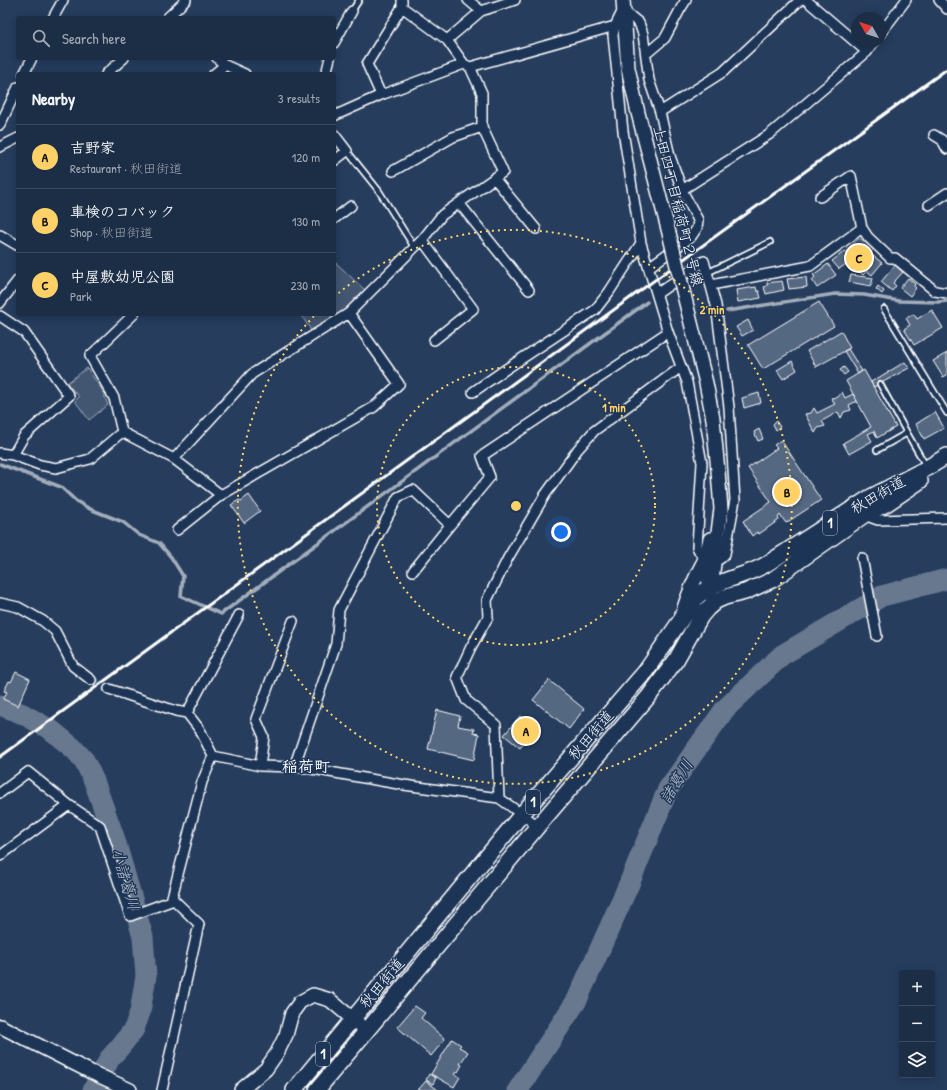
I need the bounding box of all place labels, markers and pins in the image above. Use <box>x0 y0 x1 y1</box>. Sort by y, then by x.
pin: C <box>846 243 872 273</box>
pin: B <box>774 477 800 507</box>
centre of rings <box>509 499 523 513</box>
pin: A <box>513 716 539 746</box>

